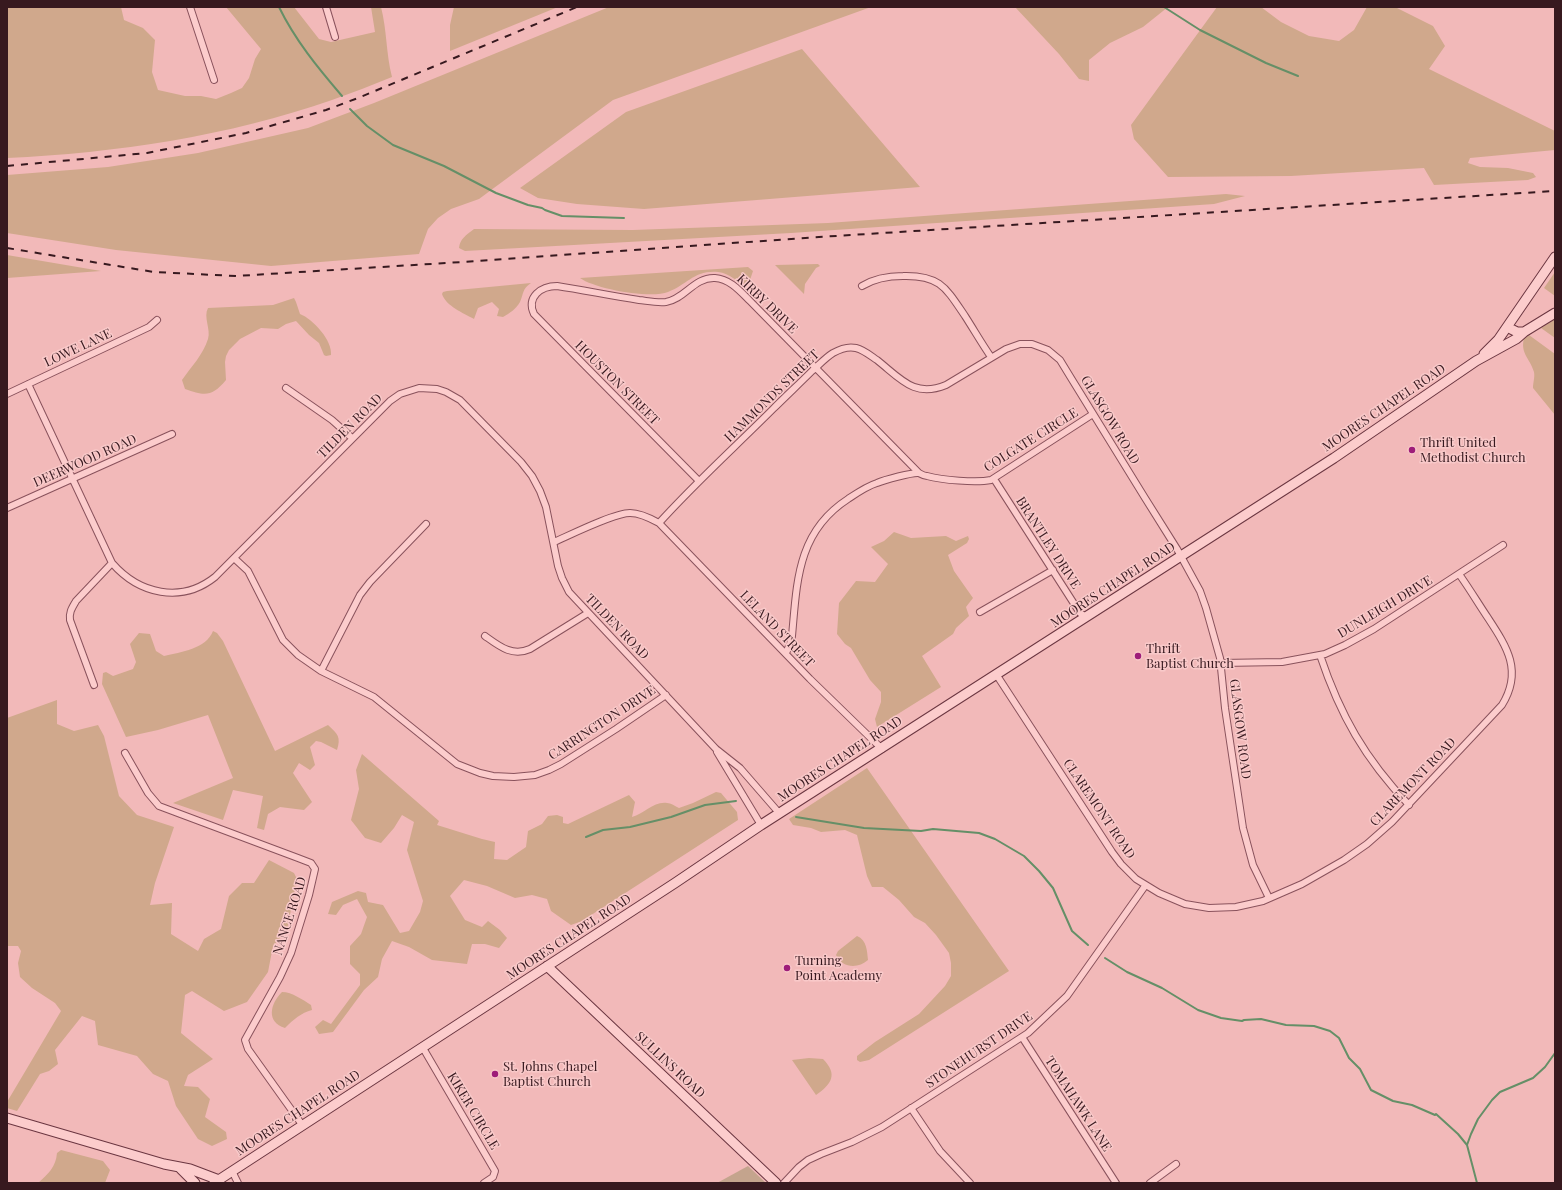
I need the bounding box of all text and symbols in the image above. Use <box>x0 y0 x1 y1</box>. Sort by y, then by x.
street label: KIRBY DRIVE <box>733 271 801 337</box>
street label: LOWE LANE <box>42 326 114 370</box>
street label: HOUSTON STREET <box>572 338 662 428</box>
street label: HAMMONDS STREET <box>721 347 823 445</box>
street label: MOORES CHAPEL ROAD <box>1319 361 1449 455</box>
street label: GLASGOW ROAD <box>1077 373 1143 467</box>
street label: TILDEN ROAD <box>314 390 386 462</box>
street label: COLGATE CIRCLE <box>981 405 1081 475</box>
street label: DEERWOOD ROAD <box>31 431 139 491</box>
place label: Thrift United Methodist Church <box>1420 435 1526 466</box>
marker: Thrift United Methodist Church <box>1407 445 1417 455</box>
street label: BRANTLEY DRIVE <box>1013 494 1083 592</box>
street label: MOORES CHAPEL ROAD <box>1048 539 1178 631</box>
street label: DUNLEIGH DRIVE <box>1335 573 1435 641</box>
street label: LELAND STREET <box>737 587 817 671</box>
street label: TILDEN ROAD <box>582 591 652 663</box>
place label: Thrift Baptist Church <box>1146 641 1234 672</box>
marker: Thrift Baptist Church <box>1133 651 1143 661</box>
street label: GLASGOW ROAD <box>1226 678 1254 780</box>
street label: CARRINGTON DRIVE <box>546 683 658 763</box>
street label: MOORES CHAPEL ROAD <box>775 713 905 805</box>
street label: CLAREMONT ROAD <box>1367 734 1459 830</box>
street label: CLAREMONT ROAD <box>1060 756 1138 862</box>
street label: NANCE ROAD <box>270 875 310 957</box>
street label: MOORES CHAPEL ROAD <box>504 891 634 983</box>
place label: Turning Point Academy <box>795 953 882 984</box>
marker: Turning Point Academy <box>782 963 792 973</box>
street label: STONEHURST DRIVE <box>923 1008 1035 1092</box>
street label: SULLINS ROAD <box>632 1029 708 1101</box>
street label: TOMAHAWK LANE <box>1041 1053 1115 1155</box>
place label: St. Johns Chapel Baptist Church <box>503 1059 597 1090</box>
street label: MOORES CHAPEL ROAD <box>233 1067 363 1159</box>
marker: St. Johns Chapel Baptist Church <box>490 1069 500 1079</box>
street label: KIKER CIRCLE <box>444 1070 502 1152</box>

